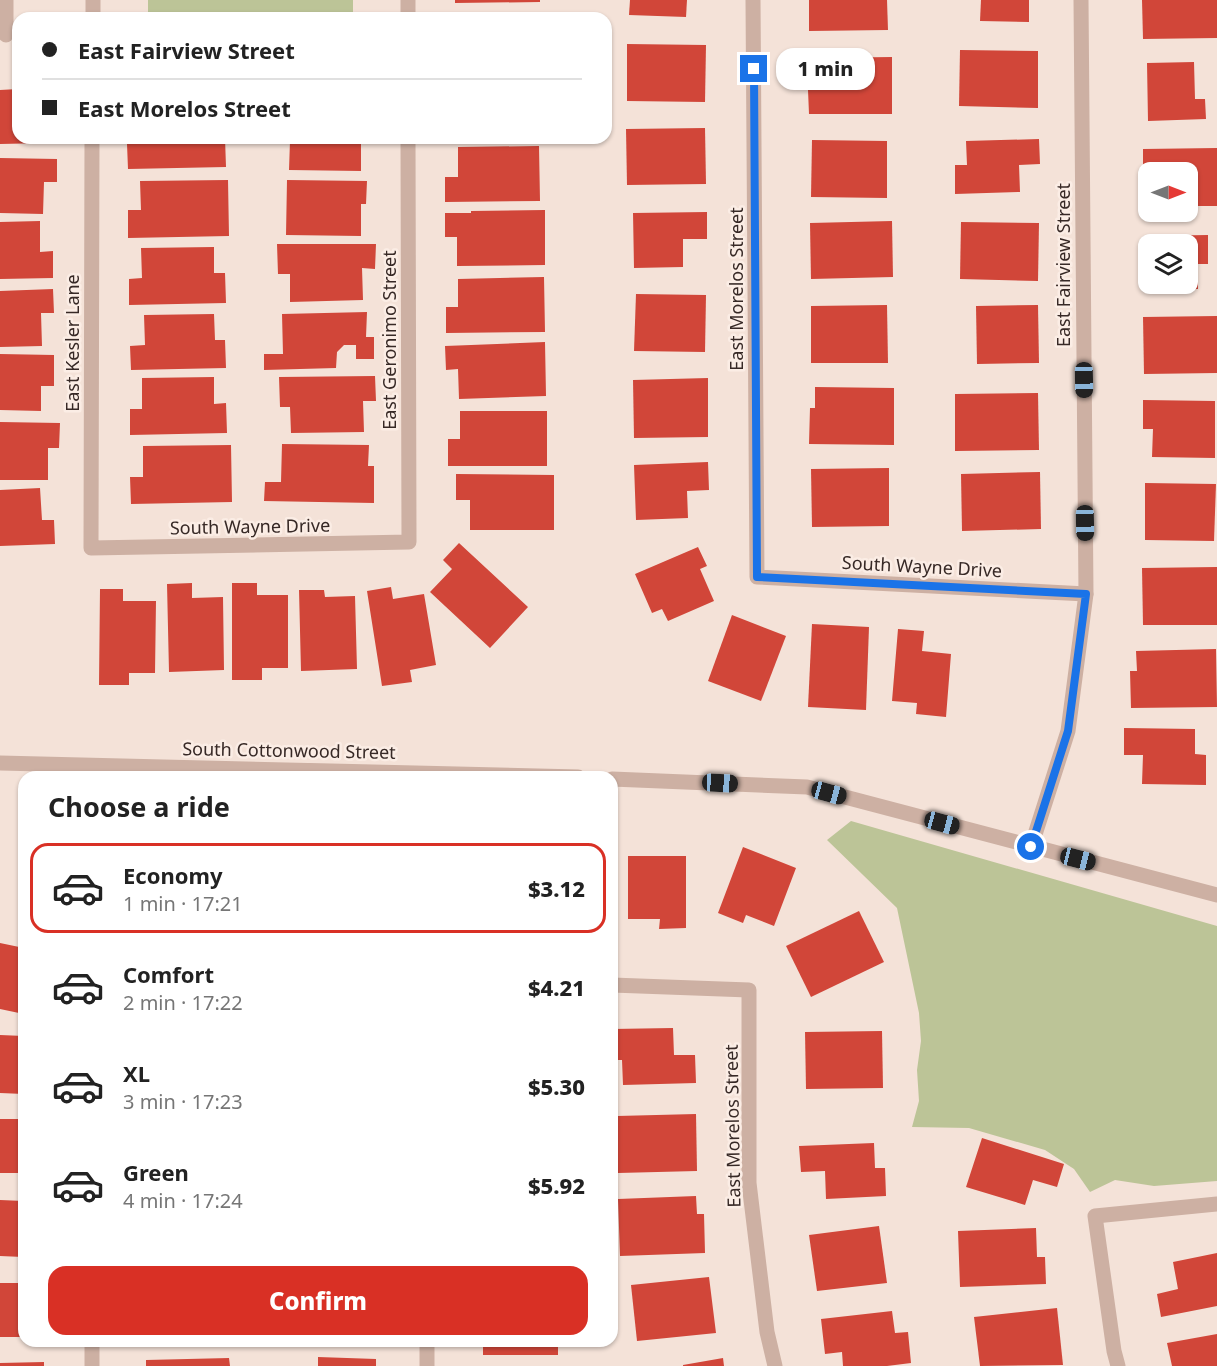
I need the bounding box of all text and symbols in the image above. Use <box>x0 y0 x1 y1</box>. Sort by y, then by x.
text: East Fairview Street <box>78 35 295 65</box>
callout: 1 min <box>775 48 874 90</box>
route end <box>740 55 767 82</box>
text: 1 min <box>798 55 853 82</box>
text: East Morelos Street <box>78 93 291 123</box>
north arrow <box>1138 162 1198 222</box>
map controls <box>1138 162 1198 294</box>
street label: East Fairview Street <box>1051 182 1075 347</box>
street label: East Morelos Street <box>724 207 748 371</box>
button: layers <box>1138 234 1198 294</box>
street label: East Geronimo Street <box>377 250 401 430</box>
street label: East Kesler Lane <box>60 274 84 412</box>
car <box>1075 362 1093 398</box>
car <box>1076 505 1094 541</box>
street label: South Wayne Drive <box>170 513 330 539</box>
street label: South Wayne Drive <box>841 550 1003 582</box>
street label: South Cottonwood Street <box>182 736 396 764</box>
car <box>702 773 738 793</box>
car <box>809 780 849 806</box>
text: Choose a ride <box>48 788 230 825</box>
car <box>922 810 962 836</box>
route start <box>1017 833 1044 860</box>
car <box>1058 846 1098 872</box>
text: Economy <box>123 860 222 890</box>
icon: car <box>51 861 105 915</box>
text: $3.12 <box>528 873 585 903</box>
text: 1 min · 17:21 <box>123 890 243 917</box>
text: Comfort <box>123 959 214 989</box>
icon: car <box>51 960 105 1014</box>
text: $4.21 <box>528 972 585 1002</box>
text: 2 min · 17:22 <box>123 989 243 1016</box>
street label: East Morelos Street <box>719 1044 745 1208</box>
text: XL <box>123 1058 150 1088</box>
icon: car <box>51 1059 105 1113</box>
text: $5.30 <box>528 1071 585 1101</box>
text: 3 min · 17:23 <box>123 1088 243 1115</box>
text: Green <box>123 1157 189 1187</box>
icon: car <box>51 1158 105 1212</box>
text: $5.92 <box>528 1170 585 1200</box>
text: 4 min · 17:24 <box>123 1187 243 1214</box>
button: Confirm <box>48 1266 588 1335</box>

